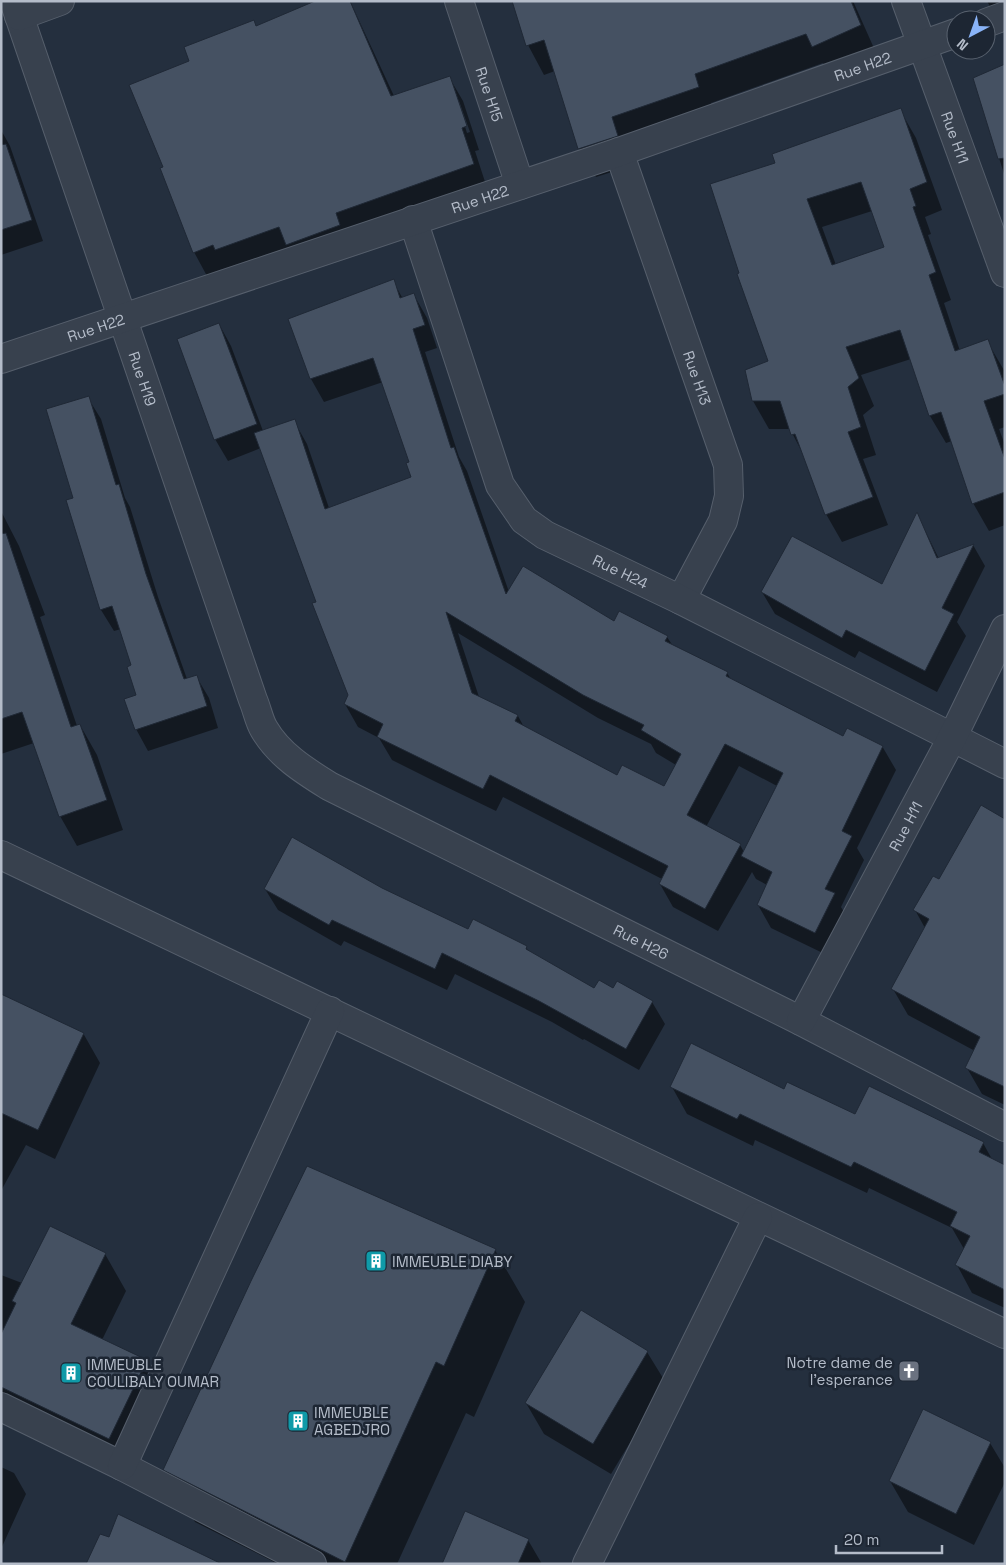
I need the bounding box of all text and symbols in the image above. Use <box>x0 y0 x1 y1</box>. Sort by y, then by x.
north arrow <box>946 10 996 60</box>
text: N <box>953 35 972 55</box>
street label: Rue H22 <box>831 47 894 85</box>
street label: Rue H15 <box>472 64 508 124</box>
street label: Rue H11 <box>937 109 974 166</box>
street label: Rue H22 <box>449 180 511 217</box>
street label: Rue H22 <box>65 309 127 346</box>
street label: Rue H13 <box>679 348 716 408</box>
street label: Rue H19 <box>125 349 161 408</box>
street label: Rue H24 <box>590 550 651 592</box>
street label: Rue H11 <box>884 798 926 854</box>
street label: Rue H26 <box>610 920 672 963</box>
building icon: IMMEUBLE DIABY <box>364 1249 388 1273</box>
place label: IMMEUBLE DIABY <box>392 1252 512 1271</box>
place label: Notre dame de l'esperance <box>787 1353 893 1389</box>
place label: IMMEUBLE COULIBALY OUMAR <box>87 1355 219 1391</box>
church icon: Notre dame de l'esperance <box>897 1359 921 1383</box>
building icon: IMMEUBLE COULIBALY OUMAR <box>59 1361 83 1385</box>
place label: IMMEUBLE AGBEDJRO <box>314 1403 390 1439</box>
building icon: IMMEUBLE AGBEDJRO <box>286 1409 310 1433</box>
scale bar <box>836 1522 942 1554</box>
text: 20 m <box>844 1530 879 1549</box>

